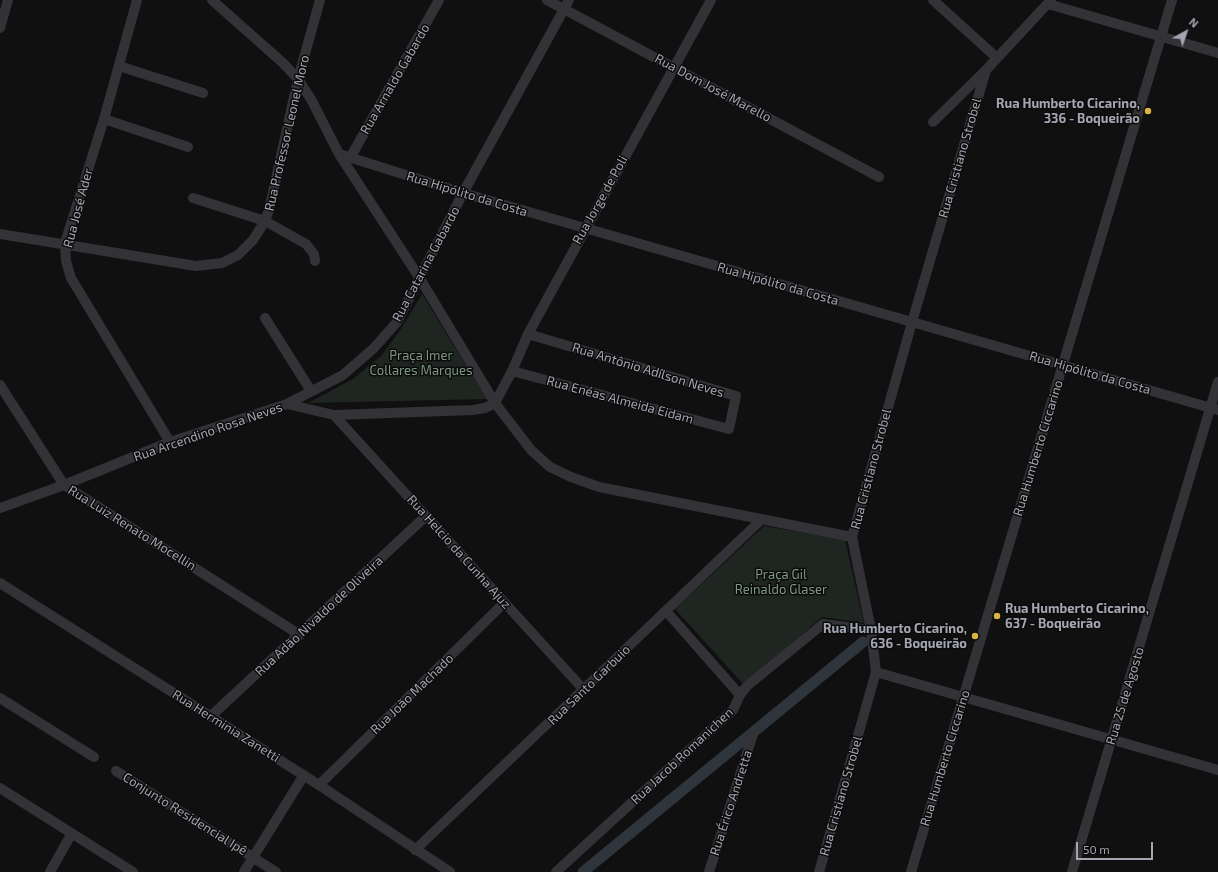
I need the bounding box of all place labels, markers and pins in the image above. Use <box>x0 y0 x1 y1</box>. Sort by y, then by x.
place label: Rua Humberto Cicarino, 336 - Boqueirão <box>996 96 1140 127</box>
marker: Rua Humberto Cicarino, 336 - Boqueirão <box>1143 106 1153 116</box>
place label: Rua Humberto Cicarino, 637 - Boqueirão <box>1005 601 1149 632</box>
marker: Rua Humberto Cicarino, 637 - Boqueirão <box>992 611 1002 621</box>
place label: Rua Humberto Cicarino, 636 - Boqueirão <box>823 621 967 652</box>
marker: Rua Humberto Cicarino, 636 - Boqueirão <box>970 631 980 641</box>

